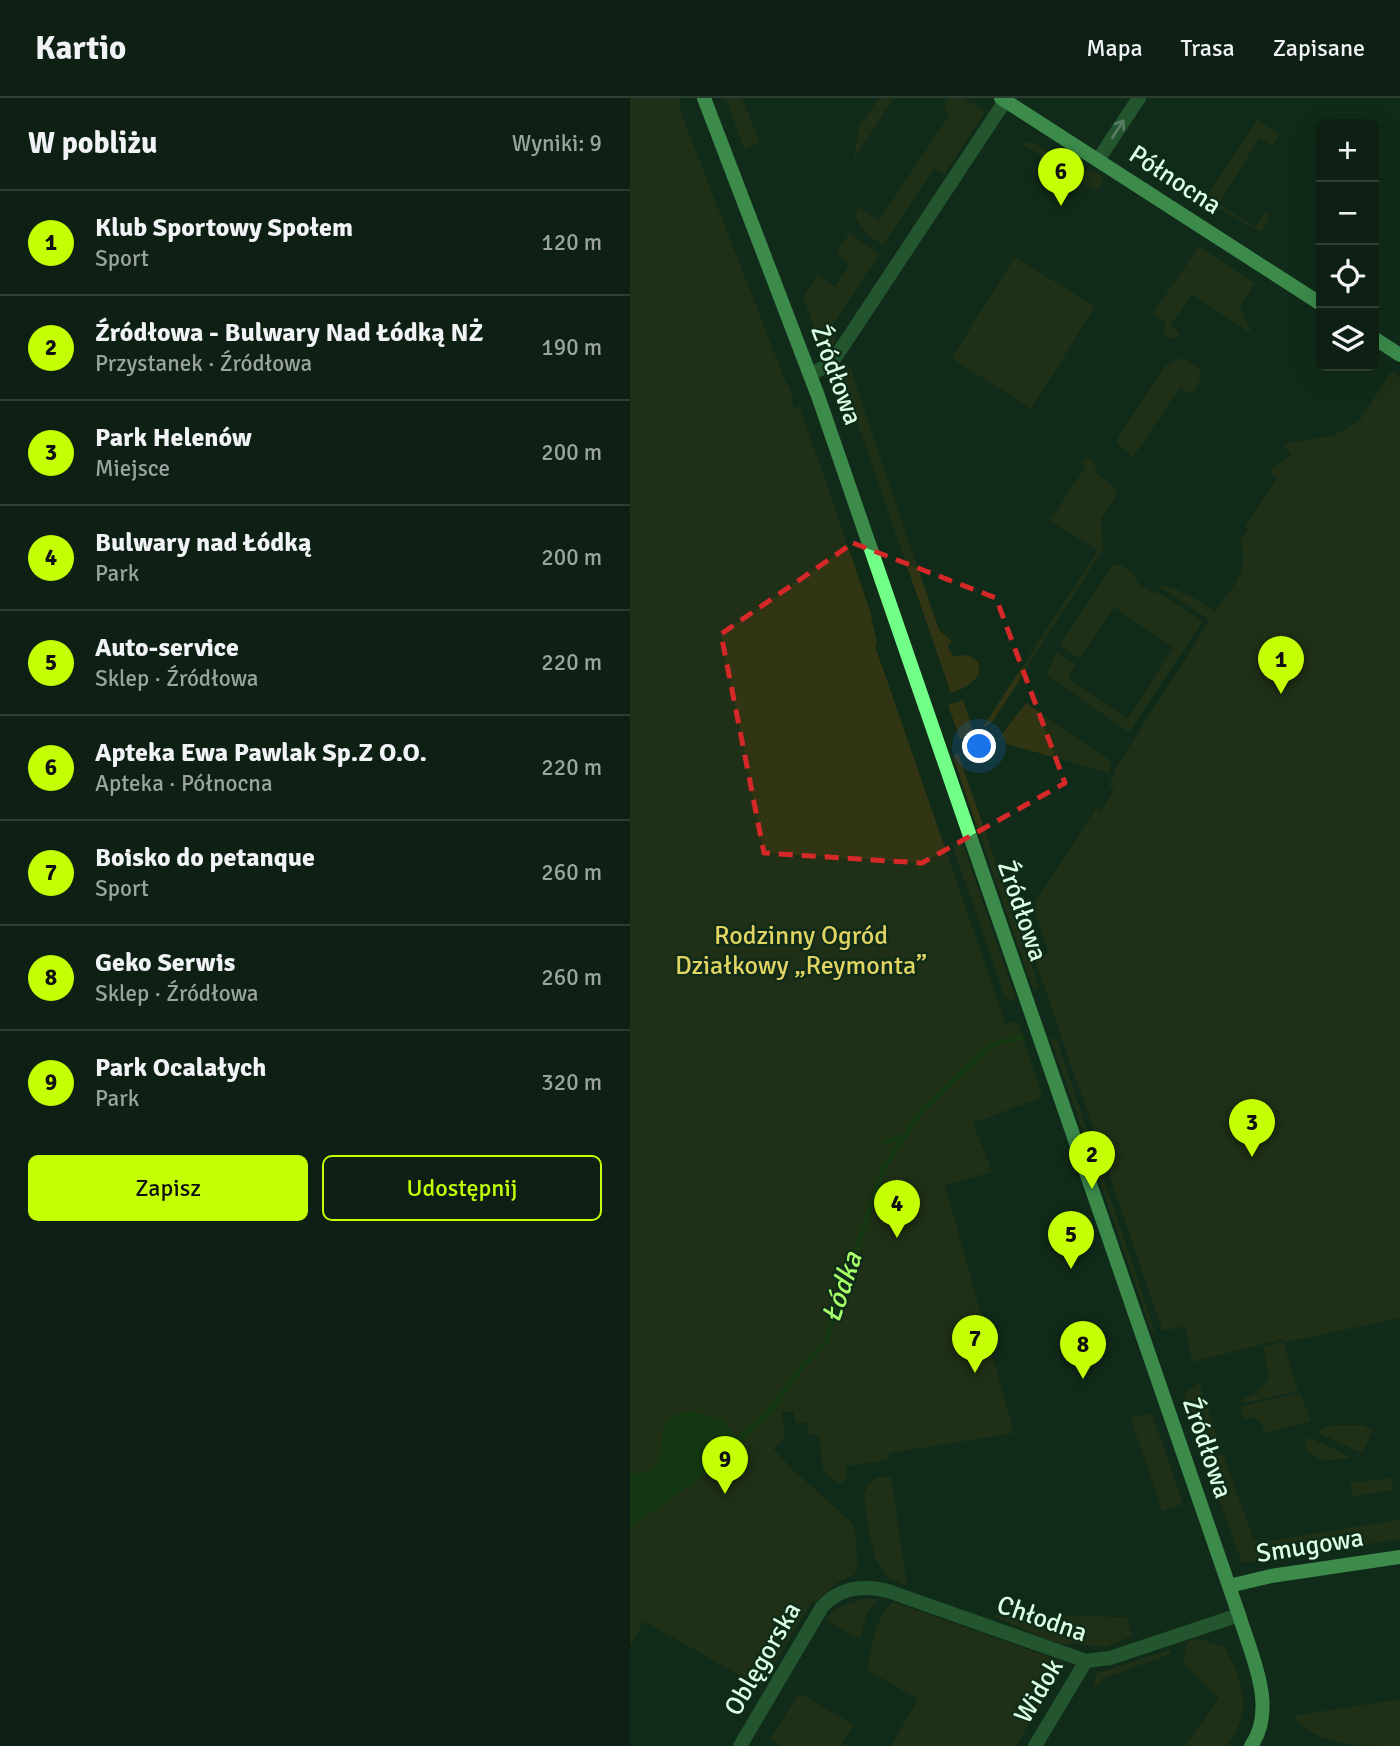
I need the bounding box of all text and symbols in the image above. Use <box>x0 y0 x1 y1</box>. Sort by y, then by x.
text: Kartio <box>35 28 126 69</box>
text: Mapa <box>1086 33 1143 63</box>
text: Trasa <box>1181 33 1235 63</box>
text: Zapisane <box>1273 33 1365 63</box>
map controls <box>1316 119 1379 371</box>
button: + <box>1316 119 1379 182</box>
one-way arrow <box>1111 120 1126 139</box>
text: W pobliżu <box>28 125 157 162</box>
text: Wyniki: 9 <box>512 129 602 158</box>
street label: Północna <box>1123 138 1227 222</box>
pin: 6 <box>1038 148 1084 206</box>
button: − <box>1316 182 1379 245</box>
text: Klub Sportowy Społem <box>95 212 353 244</box>
text: 1 <box>45 228 57 257</box>
text: 120 m <box>541 228 602 257</box>
text: Sport <box>95 244 149 273</box>
button: locate <box>1316 245 1379 308</box>
button: layers <box>1316 308 1379 371</box>
text: Źródłowa - Bulwary Nad Łódką NŻ <box>95 317 484 349</box>
street label: Źródłowa <box>803 321 869 429</box>
text: 2 <box>45 333 57 362</box>
text: 190 m <box>541 333 602 362</box>
text: Przystanek · Źródłowa <box>95 349 312 378</box>
text: Park Helenów <box>95 422 252 454</box>
text: 3 <box>45 438 57 467</box>
text: 200 m <box>541 438 602 467</box>
text: Miejsce <box>95 454 170 483</box>
text: Bulwary nad Łódką <box>95 527 311 559</box>
text: 4 <box>45 543 57 572</box>
text: 200 m <box>541 543 602 572</box>
text: Park <box>95 559 139 588</box>
text: Auto-service <box>95 632 239 664</box>
pin: 1 <box>1258 636 1304 694</box>
text: 5 <box>45 648 57 677</box>
text: 220 m <box>541 648 602 677</box>
text: Sklep · Źródłowa <box>95 664 259 693</box>
your location <box>962 729 996 763</box>
text: Apteka Ewa Pawlak Sp.Z O.O. <box>95 737 427 769</box>
text: 6 <box>45 753 57 782</box>
text: 220 m <box>541 753 602 782</box>
text: Apteka · Północna <box>95 769 273 798</box>
text: Boisko do petanque <box>95 842 315 874</box>
street label: Źródłowa <box>990 857 1054 965</box>
text: 7 <box>45 858 57 887</box>
text: 260 m <box>541 858 602 887</box>
text: Sport <box>95 874 149 903</box>
park label: Rodzinny Ogród Działkowy „Reymonta” <box>675 920 927 982</box>
text: Geko Serwis <box>95 947 235 979</box>
text: 8 <box>45 963 57 992</box>
text: 260 m <box>541 963 602 992</box>
text: Sklep · Źródłowa <box>95 979 259 1008</box>
text: Park Ocalałych <box>95 1052 266 1084</box>
text: 9 <box>45 1068 57 1097</box>
text: 320 m <box>541 1068 602 1097</box>
text: Park <box>95 1084 139 1113</box>
pin: 3 <box>1229 1099 1275 1157</box>
pin: 2 <box>1069 1131 1115 1189</box>
button: Zapisz <box>28 1155 308 1221</box>
button: Udostępnij <box>322 1155 602 1221</box>
pin: 4 <box>874 1180 920 1238</box>
pin: 5 <box>1048 1211 1094 1269</box>
water label: Łódka <box>814 1247 870 1326</box>
pin: 7 <box>952 1315 998 1373</box>
pin: 8 <box>1060 1321 1106 1379</box>
street label: Źródłowa <box>1175 1394 1239 1502</box>
pin: 9 <box>702 1436 748 1494</box>
street label: Smugowa <box>1254 1522 1366 1570</box>
street label: Chłodna <box>993 1589 1091 1649</box>
street label: Oblęgorska <box>718 1597 808 1721</box>
street label: Widok <box>1007 1653 1071 1729</box>

